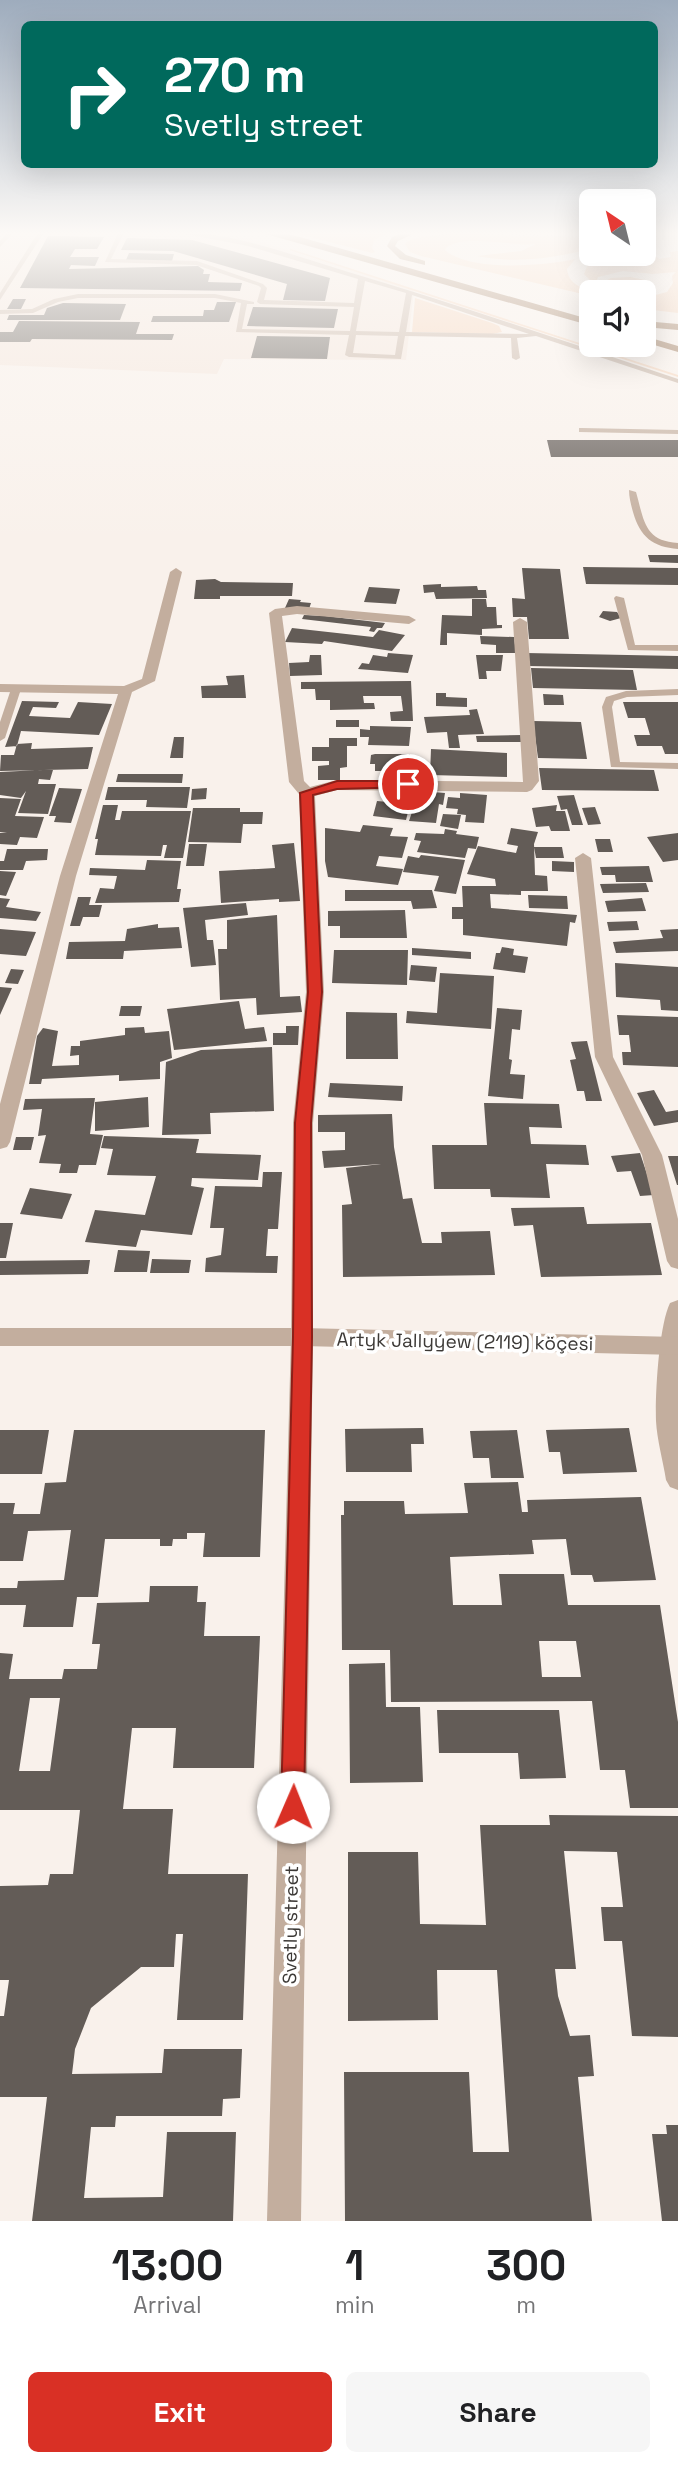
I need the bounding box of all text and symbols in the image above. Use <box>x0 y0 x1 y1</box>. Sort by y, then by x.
text: 270 m <box>164 44 306 106</box>
icon: right <box>49 49 140 140</box>
text: Svetly street <box>164 105 364 145</box>
north arrow <box>579 189 656 266</box>
map controls <box>579 189 656 357</box>
button: sound <box>579 280 656 357</box>
pin <box>378 754 438 814</box>
icon: arrive <box>389 765 427 803</box>
street label: Artyk Jallyýew (2119) köçesi <box>336 1327 594 1356</box>
position arrow <box>256 1770 330 1844</box>
street label: Svetly street <box>277 1866 304 1984</box>
text: 13:00 <box>112 2239 223 2292</box>
text: 1 <box>345 2239 364 2292</box>
text: 300 <box>486 2239 566 2292</box>
text: Arrival <box>133 2290 202 2320</box>
text: min <box>335 2290 374 2320</box>
text: m <box>516 2290 536 2320</box>
button: Exit <box>28 2372 332 2452</box>
button: Share <box>346 2372 650 2452</box>

